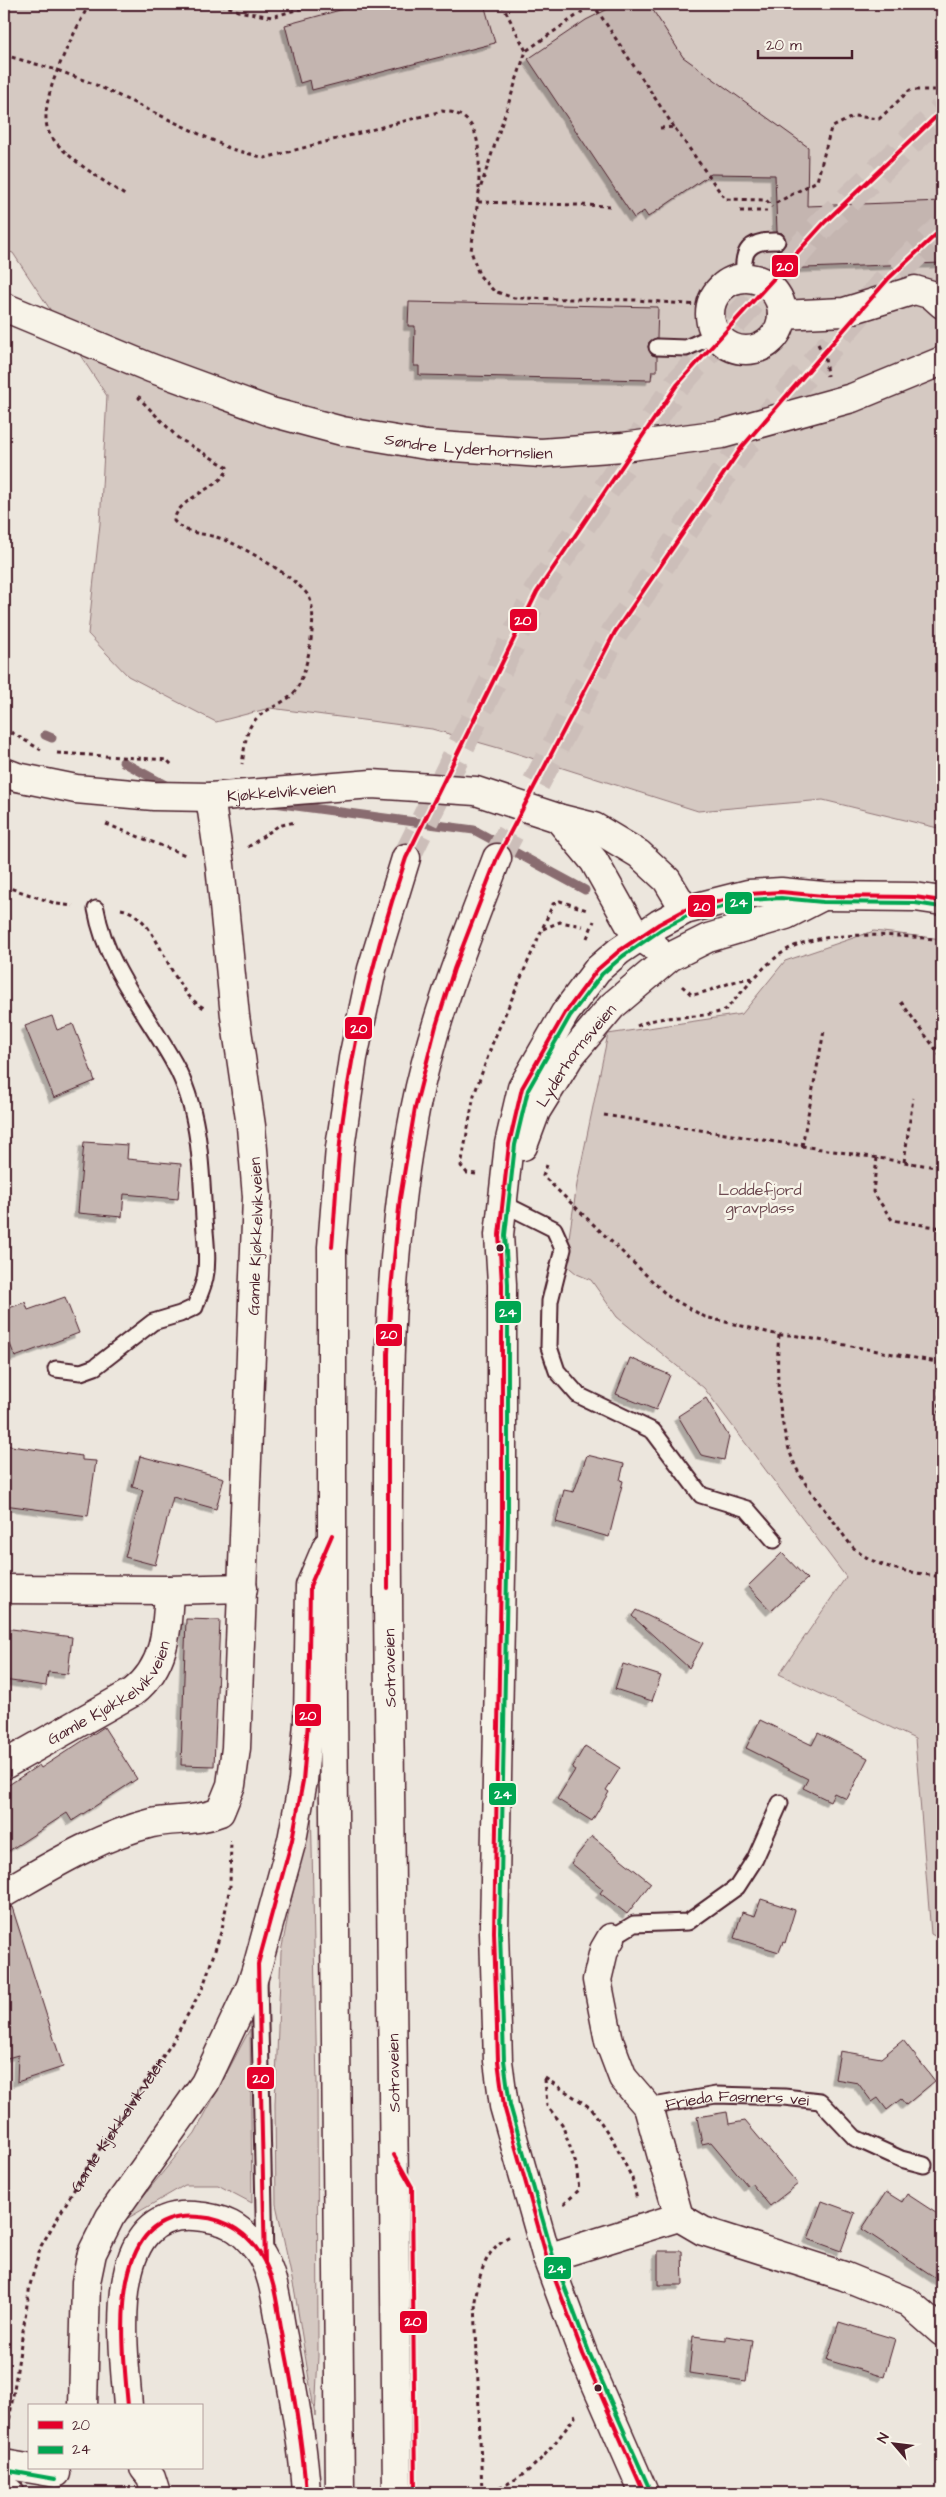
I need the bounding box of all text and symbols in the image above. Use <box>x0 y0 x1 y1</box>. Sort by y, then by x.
scale bar <box>758 28 852 60</box>
text: 20 m <box>766 35 802 56</box>
line badge: 20 <box>771 254 799 278</box>
text: 20 <box>776 257 794 277</box>
street label: Søndre Lyderhornslien <box>383 428 553 465</box>
line badge: 20 <box>509 608 538 632</box>
text: 20 <box>514 611 532 631</box>
street label: Kjøkkelvikveien <box>226 777 337 808</box>
line badge: 24 <box>724 891 753 915</box>
text: 24 <box>729 893 748 913</box>
line badge: 20 <box>687 894 716 918</box>
text: 20 <box>693 897 711 917</box>
street label: Lyderhornsveien <box>531 999 621 1111</box>
line badge: 20 <box>344 1016 373 1040</box>
text: 20 <box>350 1019 368 1039</box>
street label: Gamle Kjøkkelvikveien <box>242 1156 269 1316</box>
park label: Loddefjord gravplass <box>718 1179 802 1220</box>
unlabelled marker <box>495 1243 505 1253</box>
line badge: 24 <box>494 1300 522 1324</box>
text: 24 <box>498 1303 517 1323</box>
line badge: 20 <box>375 1323 403 1347</box>
text: 20 <box>380 1325 398 1345</box>
street label: Sotraveien <box>378 1628 402 1708</box>
street label: Gamle Kjøkkelvikveien <box>43 1639 176 1750</box>
line badge: 20 <box>294 1703 322 1727</box>
text: 20 <box>299 1706 317 1726</box>
line badge: 24 <box>488 1782 517 1806</box>
text: 24 <box>493 1785 512 1805</box>
street label: Sotraveien <box>382 2033 406 2113</box>
street label: Gamle Kjøkkelvikveien <box>65 2053 171 2196</box>
line badge: 20 <box>246 2066 275 2090</box>
text: 20 <box>252 2069 270 2089</box>
street label: Frieda Fasmers vei <box>664 2085 811 2116</box>
line badge: 24 <box>543 2256 572 2280</box>
text: 24 <box>547 2259 566 2279</box>
line badge: 20 <box>399 2310 428 2334</box>
text: 20 <box>404 2312 422 2332</box>
unlabelled marker <box>593 2383 603 2393</box>
legend <box>28 2404 202 2470</box>
text: 20 <box>72 2415 91 2436</box>
north arrow <box>868 2420 918 2470</box>
text: N <box>873 2430 894 2447</box>
text: 24 <box>72 2439 91 2460</box>

